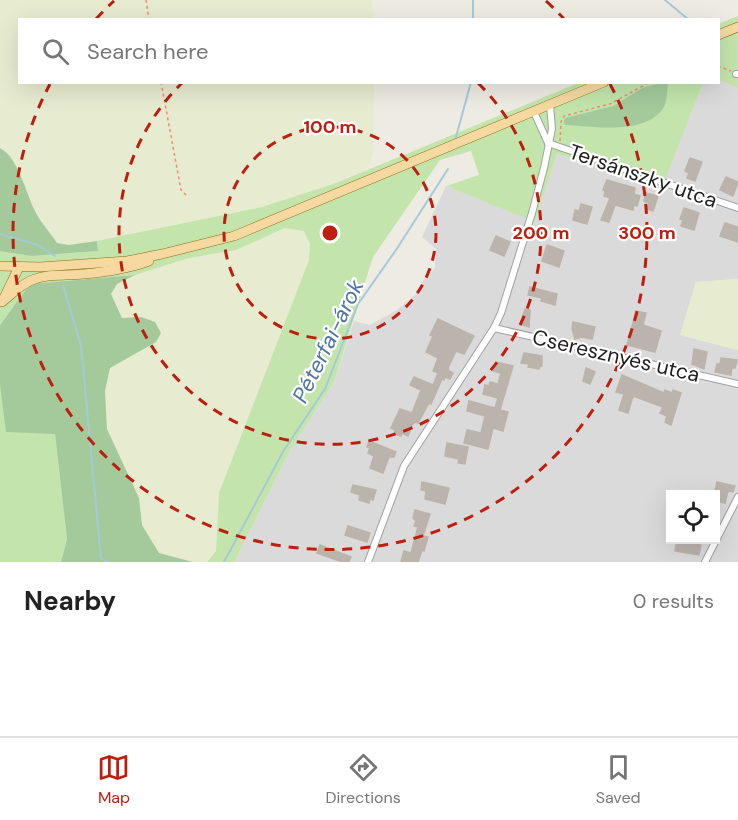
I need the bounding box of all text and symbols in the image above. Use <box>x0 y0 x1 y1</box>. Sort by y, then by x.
search box <box>18 18 720 84</box>
icon: search <box>39 35 72 68</box>
text: Search here <box>87 37 208 66</box>
text: 100 m <box>303 115 357 139</box>
street label: Tersánszky utca <box>565 138 721 214</box>
text: 200 m <box>513 221 569 245</box>
text: 300 m <box>618 221 676 245</box>
centre of rings <box>320 223 340 243</box>
water label: Péterfai-árok <box>286 274 371 408</box>
street label: Cseresznyés utca <box>530 323 702 389</box>
map controls <box>666 490 720 544</box>
button: locate <box>666 490 720 544</box>
text: Nearby <box>24 584 116 618</box>
text: 0 results <box>633 588 714 614</box>
tab: Map <box>97 751 130 808</box>
tab: Directions <box>325 751 401 808</box>
tab: Saved <box>596 751 641 808</box>

